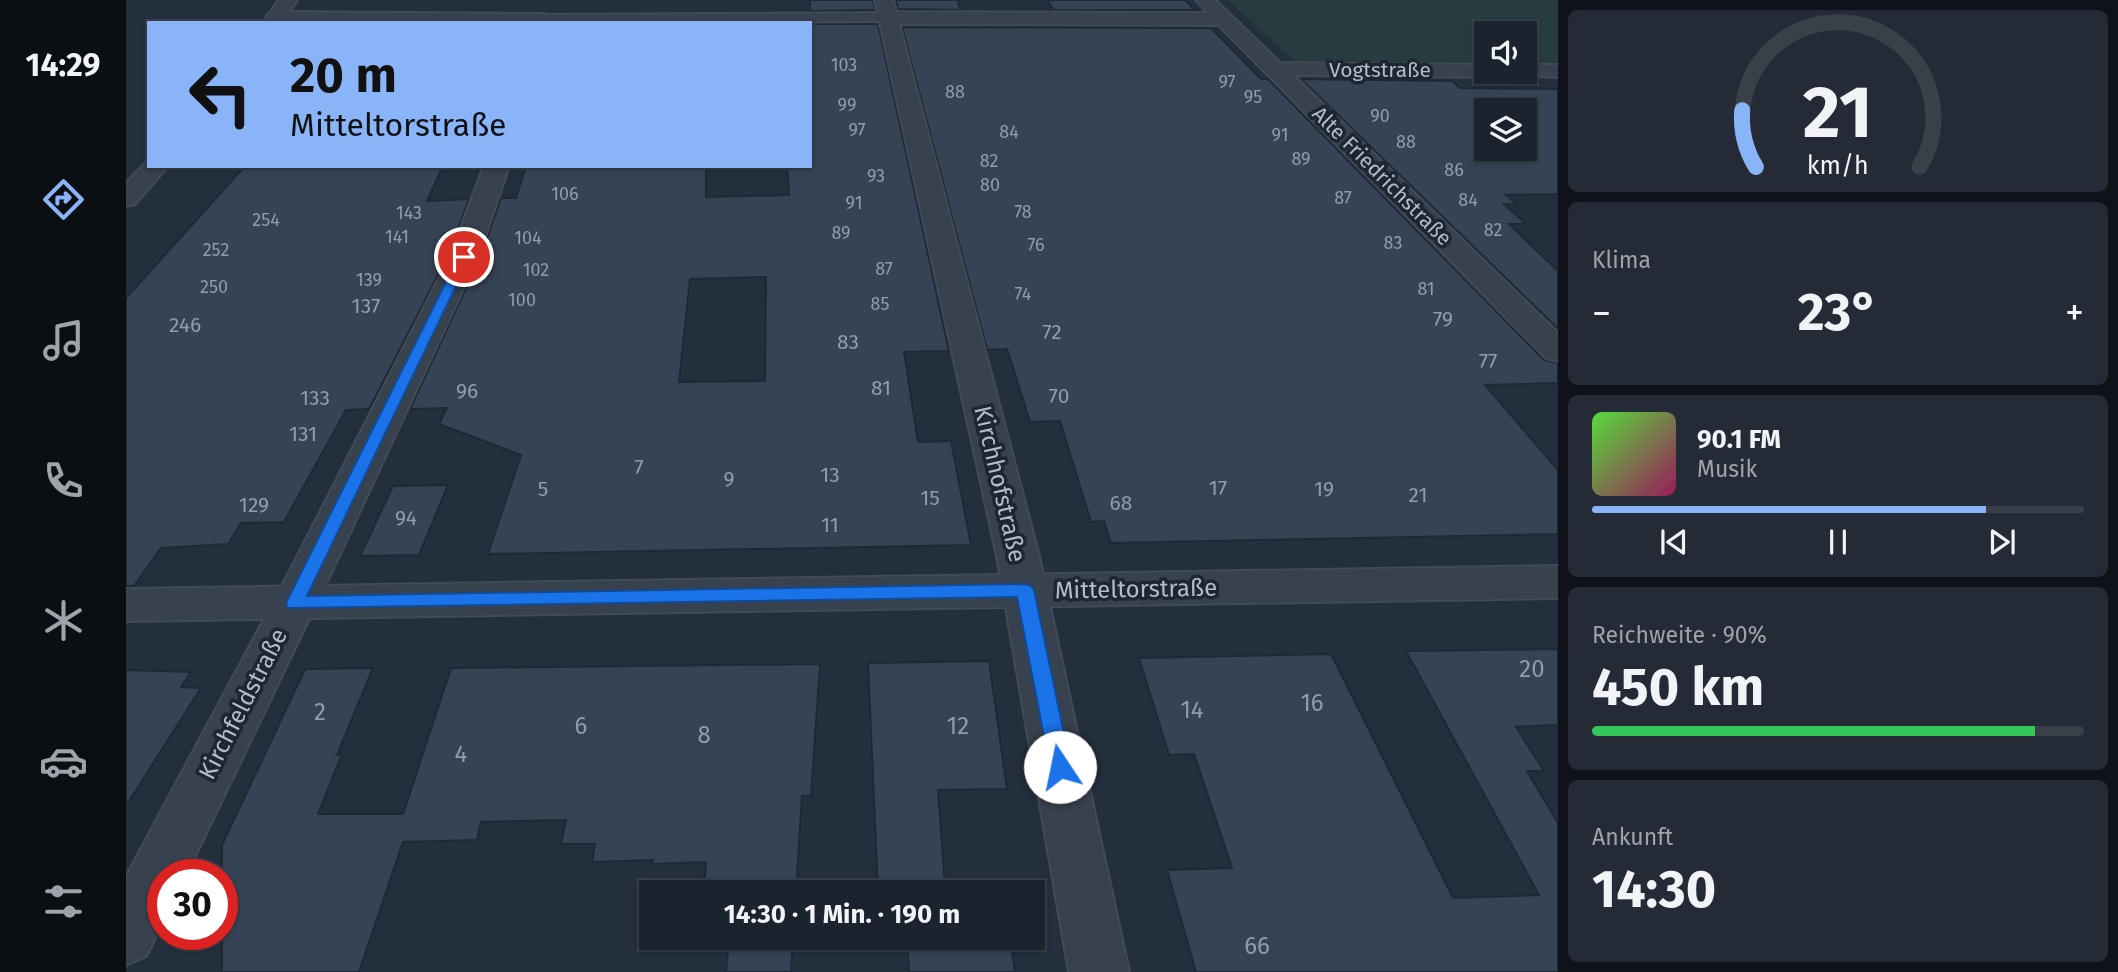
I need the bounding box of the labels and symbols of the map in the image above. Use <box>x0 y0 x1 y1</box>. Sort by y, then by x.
house number: 103 <box>831 54 857 76</box>
street label: Vogtstraße <box>1329 57 1431 83</box>
house number: 97 <box>1218 71 1236 93</box>
house number: 88 <box>945 81 965 103</box>
house number: 95 <box>1244 86 1262 108</box>
house number: 99 <box>838 94 856 116</box>
street label: Alte Friedrichstraße <box>1307 101 1457 251</box>
house number: 90 <box>1370 105 1390 127</box>
house number: 97 <box>848 119 866 141</box>
house number: 84 <box>999 121 1019 143</box>
house number: 91 <box>1272 124 1288 146</box>
house number: 88 <box>1396 131 1416 153</box>
house number: 89 <box>1291 148 1311 170</box>
house number: 82 <box>980 150 998 172</box>
house number: 86 <box>1444 159 1464 181</box>
house number: 93 <box>867 165 885 187</box>
house number: 80 <box>980 174 1000 196</box>
house number: 106 <box>551 183 579 205</box>
house number: 87 <box>1334 187 1352 209</box>
house number: 84 <box>1458 189 1478 211</box>
house number: 91 <box>846 192 862 214</box>
house number: 78 <box>1014 201 1032 223</box>
house number: 143 <box>396 202 422 224</box>
house number: 254 <box>252 209 280 231</box>
house number: 82 <box>1484 219 1502 241</box>
house number: 89 <box>831 222 851 244</box>
house number: 141 <box>385 226 409 248</box>
pin <box>434 227 494 287</box>
house number: 104 <box>514 227 542 249</box>
house number: 83 <box>1384 232 1402 254</box>
house number: 76 <box>1027 234 1045 256</box>
house number: 252 <box>203 239 229 261</box>
house number: 87 <box>875 258 893 280</box>
house number: 102 <box>523 259 549 281</box>
house number: 139 <box>356 269 382 291</box>
house number: 250 <box>200 276 228 298</box>
house number: 81 <box>1417 278 1435 300</box>
house number: 74 <box>1015 283 1032 305</box>
house number: 100 <box>508 289 536 311</box>
house number: 137 <box>352 293 380 319</box>
house number: 85 <box>871 293 889 315</box>
house number: 79 <box>1433 306 1453 332</box>
house number: 246 <box>169 312 201 338</box>
house number: 72 <box>1042 319 1062 345</box>
house number: 83 <box>837 329 859 355</box>
house number: 77 <box>1479 348 1497 374</box>
house number: 81 <box>871 375 891 401</box>
house number: 96 <box>456 378 478 404</box>
house number: 70 <box>1049 383 1069 409</box>
house number: 133 <box>300 385 330 411</box>
street label: Kirchhofstraße <box>968 403 1032 565</box>
house number: 131 <box>289 421 317 447</box>
house number: 7 <box>634 454 644 480</box>
house number: 13 <box>820 462 840 488</box>
house number: 9 <box>723 466 735 492</box>
house number: 17 <box>1209 475 1227 501</box>
house number: 5 <box>538 476 548 502</box>
house number: 19 <box>1314 476 1334 502</box>
house number: 21 <box>1409 482 1427 508</box>
house number: 15 <box>920 485 940 511</box>
house number: 68 <box>1110 490 1132 516</box>
house number: 129 <box>239 492 269 518</box>
house number: 94 <box>395 505 417 531</box>
house number: 11 <box>821 512 839 538</box>
street label: Mitteltorstraße <box>1055 574 1217 604</box>
street label: Kirchfeldstraße <box>193 624 293 784</box>
house number: 20 <box>1519 655 1545 683</box>
house number: 16 <box>1300 689 1324 717</box>
house number: 14 <box>1180 696 1204 724</box>
house number: 2 <box>314 698 326 726</box>
house number: 6 <box>575 712 587 740</box>
house number: 12 <box>947 712 969 740</box>
house number: 8 <box>697 721 711 749</box>
position arrow <box>1023 730 1097 804</box>
house number: 4 <box>455 740 468 768</box>
speed limit sign: 30 <box>147 859 238 950</box>
house number: 66 <box>1244 932 1270 960</box>

